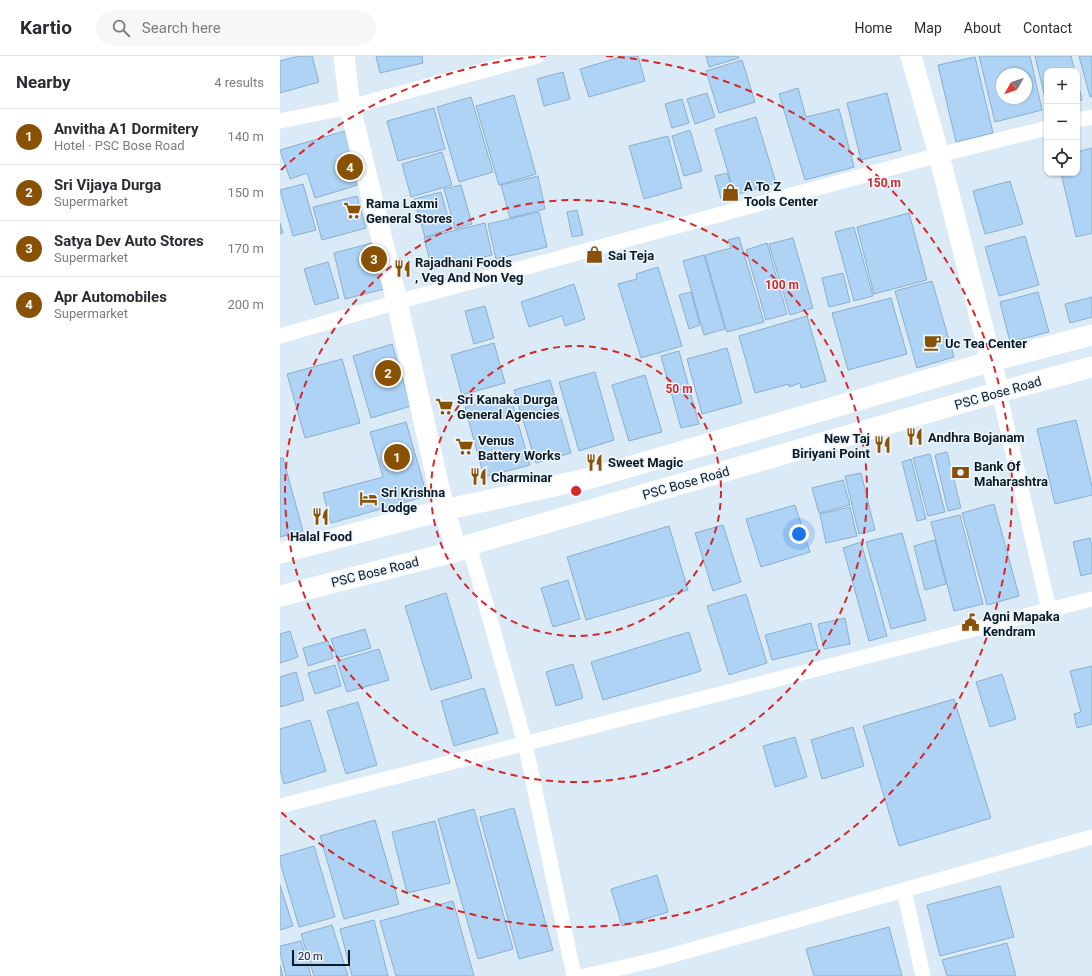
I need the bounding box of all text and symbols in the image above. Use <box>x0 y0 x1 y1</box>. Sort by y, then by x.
search box <box>96 10 376 46</box>
text: Kartio <box>20 16 72 39</box>
icon: search <box>110 17 132 39</box>
text: Search here <box>142 19 221 37</box>
text: Home <box>854 20 892 36</box>
text: Map <box>914 20 942 36</box>
text: About <box>964 20 1001 36</box>
text: Contact <box>1023 20 1072 36</box>
north arrow <box>996 68 1032 104</box>
map controls <box>1044 68 1080 176</box>
button: + <box>1044 68 1080 104</box>
text: Nearby <box>16 72 71 92</box>
text: 4 results <box>214 75 264 90</box>
button: − <box>1044 104 1080 140</box>
text: Anvitha A1 Dormitery <box>54 120 198 138</box>
text: 1 <box>25 129 33 144</box>
text: 140 m <box>227 129 264 144</box>
text: Hotel · PSC Bose Road <box>54 138 185 153</box>
button: locate <box>1044 140 1080 176</box>
pin: 4 <box>337 152 363 182</box>
text: Sri Vijaya Durga <box>54 176 161 194</box>
text: 150 m <box>867 176 901 190</box>
place label: A To Z Tools Center <box>744 179 818 209</box>
shop icon: A To Z Tools Center <box>721 183 741 203</box>
text: 2 <box>25 185 33 200</box>
text: 150 m <box>227 185 264 200</box>
text: Supermarket <box>54 194 128 209</box>
place label: Rama Laxmi General Stores <box>366 196 453 226</box>
supermarket icon: Rama Laxmi General Stores <box>343 200 363 220</box>
text: Satya Dev Auto Stores <box>54 232 204 250</box>
text: 3 <box>25 241 33 256</box>
text: 170 m <box>227 241 264 256</box>
pin: 3 <box>361 244 387 274</box>
shop icon: Sai Teja <box>585 245 605 265</box>
place label: Sai Teja <box>608 248 654 263</box>
text: Supermarket <box>54 250 128 265</box>
place label: Rajadhani Foods , Veg And Non Veg <box>415 255 523 285</box>
restaurant icon: Rajadhani Foods , Veg And Non Veg <box>392 259 412 279</box>
text: 100 m <box>765 278 799 292</box>
text: Apr Automobiles <box>54 288 167 306</box>
text: 4 <box>25 297 33 312</box>
text: 200 m <box>227 297 264 312</box>
text: Supermarket <box>54 306 128 321</box>
cafe icon: Uc Tea Center <box>922 333 942 353</box>
place label: Uc Tea Center <box>945 336 1027 351</box>
pin: 2 <box>375 358 401 388</box>
street label: PSC Bose Road <box>953 373 1043 413</box>
text: 50 m <box>665 382 693 396</box>
place label: Sri Kanaka Durga General Agencies <box>457 392 560 422</box>
supermarket icon: Sri Kanaka Durga General Agencies <box>434 396 454 416</box>
restaurant icon: Andhra Bojanam <box>905 427 925 447</box>
place label: Andhra Bojanam <box>928 430 1025 445</box>
place label: New Taj Biriyani Point <box>792 431 871 461</box>
place label: Venus Battery Works <box>478 433 561 463</box>
restaurant icon: New Taj Biriyani Point <box>873 435 893 455</box>
supermarket icon: Venus Battery Works <box>455 437 475 457</box>
pin: 1 <box>384 442 410 472</box>
restaurant icon: Sweet Magic <box>585 452 605 472</box>
place label: Sweet Magic <box>608 455 683 470</box>
place label: Bank Of Maharashtra <box>974 459 1048 489</box>
street label: PSC Bose Road <box>641 463 731 503</box>
bank icon: Bank Of Maharashtra <box>951 463 971 483</box>
restaurant icon: Charminar <box>468 467 488 487</box>
place label: Charminar <box>491 470 552 485</box>
centre of rings <box>569 484 583 498</box>
place label: Sri Krishna Lodge <box>381 485 445 515</box>
hotel icon: Sri Krishna Lodge <box>358 489 378 509</box>
restaurant icon: Halal Food <box>311 507 331 527</box>
your location <box>789 524 809 544</box>
place label: Halal Food <box>290 529 352 544</box>
street label: PSC Bose Road <box>330 554 420 590</box>
place label: Agni Mapaka Kendram <box>983 609 1060 639</box>
public building icon: Agni Mapaka Kendram <box>960 613 980 633</box>
scale bar <box>292 948 350 967</box>
text: 20 m <box>298 950 323 963</box>

